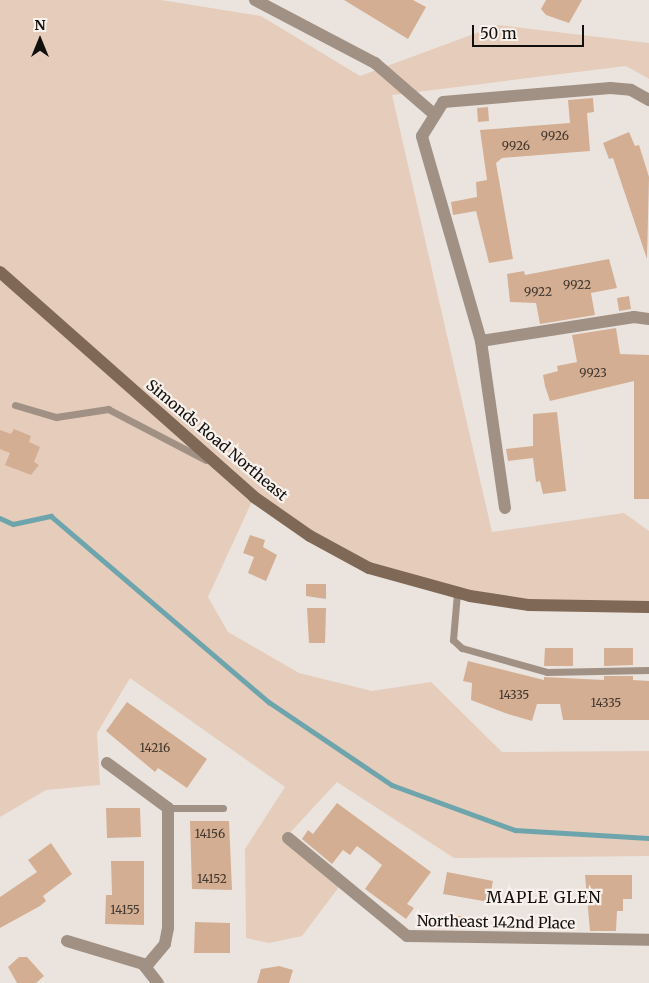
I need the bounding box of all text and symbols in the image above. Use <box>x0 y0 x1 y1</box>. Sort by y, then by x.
north arrow <box>15 15 65 65</box>
scale bar <box>474 15 586 47</box>
text: N <box>34 16 46 34</box>
text: 50 m <box>480 24 517 43</box>
house number: 9926 <box>541 129 569 143</box>
house number: 9926 <box>502 139 530 153</box>
house number: 9922 <box>563 278 591 292</box>
house number: 9922 <box>524 285 552 299</box>
house number: 9923 <box>579 366 607 380</box>
street label: Simonds Road Northeast <box>143 376 291 504</box>
house number: 14335 <box>499 688 529 702</box>
house number: 14335 <box>591 696 621 710</box>
house number: 14216 <box>140 741 170 755</box>
house number: 14156 <box>195 827 225 841</box>
house number: 14152 <box>197 872 227 886</box>
district label: MAPLE GLEN <box>485 887 603 907</box>
house number: 14155 <box>110 903 140 917</box>
street label: Northeast 142nd Place <box>417 912 575 932</box>

